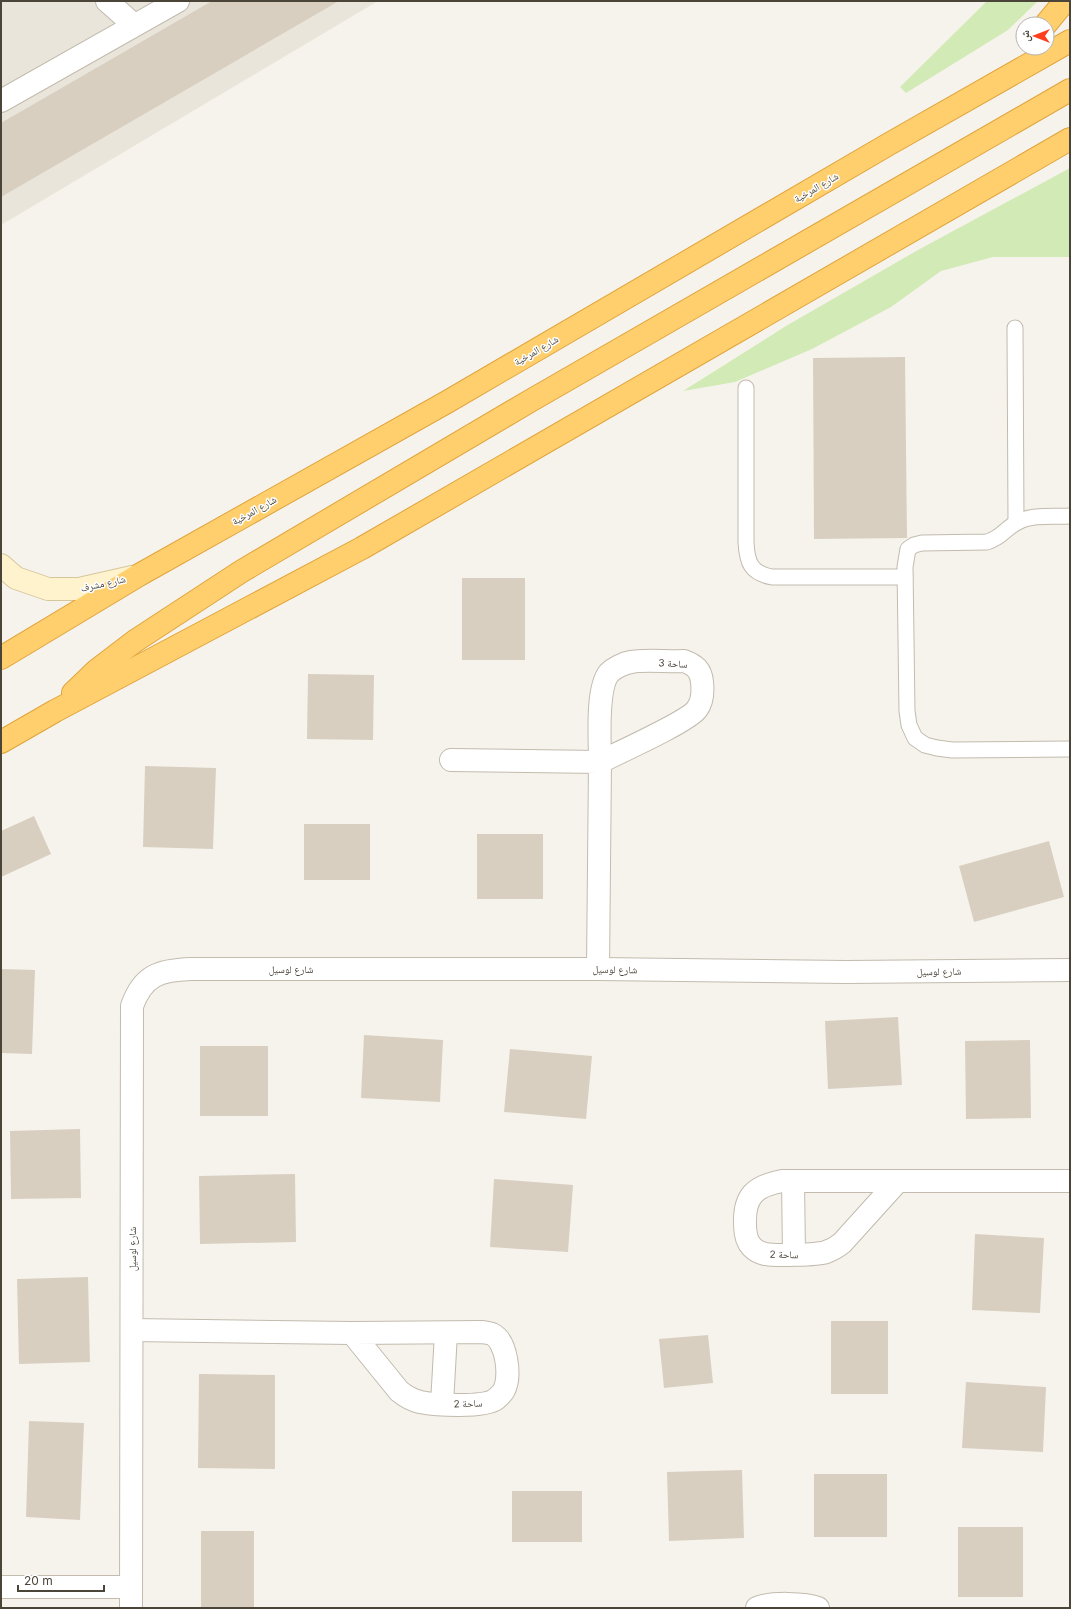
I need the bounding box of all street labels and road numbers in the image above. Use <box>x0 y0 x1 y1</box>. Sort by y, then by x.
street label: شارع المرخية <box>792 169 841 205</box>
street label: شارع المرخية <box>512 332 561 368</box>
street label: شارع المرخية <box>230 493 279 528</box>
street label: شارع مشرف <box>79 572 127 595</box>
street label: ساحة 3 <box>658 656 688 670</box>
street label: شارع لوسيل <box>269 963 314 976</box>
street label: شارع لوسيل <box>593 963 638 976</box>
street label: شارع لوسيل <box>917 965 962 978</box>
street label: شارع لوسيل <box>126 1226 139 1271</box>
street label: ساحة 2 <box>769 1248 799 1260</box>
street label: ساحة 2 <box>453 1396 483 1410</box>

